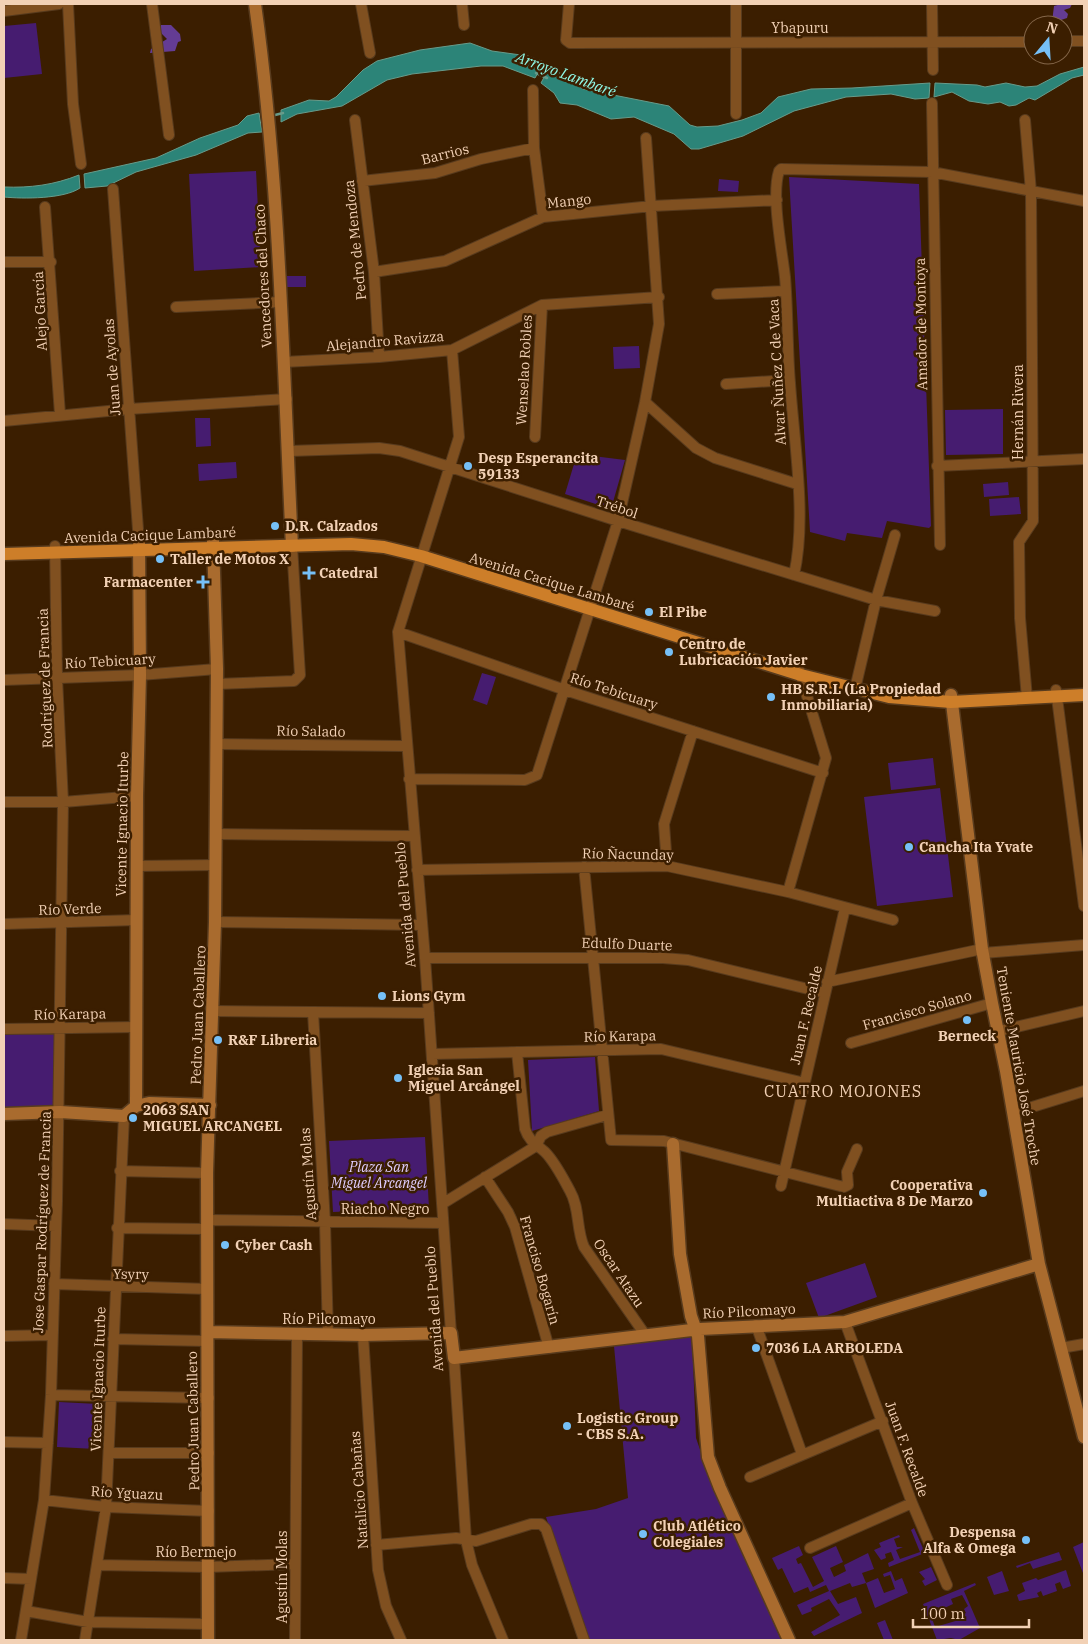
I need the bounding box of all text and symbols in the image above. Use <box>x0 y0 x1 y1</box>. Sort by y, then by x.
north arrow <box>1023 15 1073 65</box>
text: N <box>1044 17 1060 38</box>
street label: Ybapuru <box>771 19 829 37</box>
water label: Arroyo Lambaré <box>512 47 619 101</box>
street label: Barrios <box>419 139 471 169</box>
street label: Pedro de Mendoza <box>340 179 370 301</box>
street label: Mango <box>546 190 592 212</box>
street label: Vencedores del Chaco <box>250 204 276 348</box>
street label: Amador de Montoya <box>911 257 931 390</box>
street label: Alejo García <box>29 270 51 351</box>
street label: Alvar Ñuñez C de Vaca <box>764 298 790 446</box>
street label: Wenselao Robles <box>512 314 536 426</box>
street label: Juan de Ayolas <box>100 318 124 416</box>
street label: Alejandro Ravizza <box>325 327 445 355</box>
street label: Hernán Rivera <box>1009 364 1027 460</box>
place label: Desp Esperancita 59133 <box>478 449 598 483</box>
marker: Desp Esperancita 59133 <box>462 460 474 472</box>
street label: Trébol <box>594 492 640 522</box>
place label: D.R. Calzados <box>285 517 378 535</box>
marker: D.R. Calzados <box>269 520 281 532</box>
street label: Avenida Cacique Lambaré <box>64 523 236 547</box>
street label: Avenida Cacique Lambaré <box>467 548 637 616</box>
place label: Taller de Motos X <box>170 550 289 568</box>
marker: Taller de Motos X <box>154 553 166 565</box>
place label: Catedral <box>319 564 378 582</box>
marker: Catedral <box>303 567 315 579</box>
place label: Farmacenter <box>103 573 193 591</box>
marker: Farmacenter <box>197 576 209 588</box>
place label: El Pibe <box>659 603 707 621</box>
marker: El Pibe <box>643 606 655 618</box>
street label: Rodríguez de Francia <box>34 607 56 748</box>
place label: Centro de Lubricación Javier <box>679 635 808 669</box>
marker: Centro de Lubricación Javier <box>663 646 675 658</box>
street label: Río Tebicuary <box>64 650 157 672</box>
street label: Río Tebicuary <box>568 668 661 714</box>
place label: HB S.R.L (La Propiedad Inmobiliaria) <box>781 680 941 714</box>
marker: HB S.R.L (La Propiedad Inmobiliaria) <box>765 691 777 703</box>
street label: Río Salado <box>276 721 346 741</box>
street label: Vicente Ignacio Iturbe <box>112 751 132 897</box>
place label: Cancha Ita Yvate <box>919 838 1033 856</box>
marker: Cancha Ita Yvate <box>903 841 915 853</box>
street label: Avenida del Pueblo <box>391 842 419 968</box>
street label: Río Ñacunday <box>582 844 675 864</box>
street label: Río Verde <box>38 899 102 919</box>
street label: Edulfo Duarte <box>581 933 673 955</box>
street label: Pedro Juan Caballero <box>187 945 209 1085</box>
street label: Juan F. Recalde <box>786 964 826 1066</box>
street label: Teniente Mauricio José Troche <box>993 965 1045 1167</box>
street label: Francisco Solano <box>860 986 974 1034</box>
place label: Lions Gym <box>392 987 466 1005</box>
marker: Lions Gym <box>376 990 388 1002</box>
street label: Río Karapa <box>34 1004 107 1024</box>
marker: Berneck <box>961 1014 973 1026</box>
street label: Río Karapa <box>584 1026 657 1046</box>
place label: Berneck <box>938 1027 996 1045</box>
place label: R&F Libreria <box>228 1031 317 1049</box>
marker: R&F Libreria <box>212 1034 224 1046</box>
place label: Iglesia San Miguel Arcángel <box>408 1061 520 1095</box>
marker: Iglesia San Miguel Arcángel <box>392 1072 404 1084</box>
district label: CUATRO MOJONES <box>764 1081 922 1101</box>
place label: 2063 SAN MIGUEL ARCANGEL <box>143 1101 282 1135</box>
street label: Jose Gaspar Rodríguez de Francia <box>29 1110 55 1333</box>
marker: 2063 SAN MIGUEL ARCANGEL <box>127 1112 139 1124</box>
street label: Agustín Molas <box>296 1127 320 1221</box>
park label: Plaza San Miguel Arcangel <box>330 1158 428 1192</box>
place label: Cooperativa Multiactiva 8 De Marzo <box>816 1176 973 1210</box>
marker: Cooperativa Multiactiva 8 De Marzo <box>977 1187 989 1199</box>
street label: Riacho Negro <box>341 1200 429 1218</box>
street label: Franciso Bogarín <box>516 1213 564 1327</box>
street label: Oscar Atazu <box>589 1235 649 1311</box>
place label: Cyber Cash <box>235 1236 313 1254</box>
marker: Cyber Cash <box>219 1239 231 1251</box>
street label: Avenida del Pueblo <box>421 1246 447 1372</box>
street label: Ysyry <box>113 1265 150 1283</box>
street label: Río Pilcomayo <box>702 1300 796 1322</box>
street label: Vicente Ignacio Iturbe <box>86 1306 110 1452</box>
street label: Río Pilcomayo <box>282 1310 376 1328</box>
place label: 7036 LA ARBOLEDA <box>766 1339 903 1357</box>
marker: 7036 LA ARBOLEDA <box>750 1342 762 1354</box>
street label: Pedro Juan Caballero <box>183 1351 203 1491</box>
street label: Juan F. Recalde <box>881 1398 933 1500</box>
place label: Logistic Group - CBS S.A. <box>577 1409 678 1443</box>
marker: Logistic Group - CBS S.A. <box>561 1420 573 1432</box>
street label: Natalicio Cabañas <box>346 1430 372 1550</box>
street label: Río Yguazu <box>90 1482 164 1504</box>
place label: Club Atlético Colegiales <box>653 1517 741 1551</box>
place label: Despensa Alfa & Omega <box>923 1523 1016 1557</box>
marker: Club Atlético Colegiales <box>637 1528 649 1540</box>
street label: Agustín Molas <box>273 1530 291 1623</box>
marker: Despensa Alfa & Omega <box>1020 1534 1032 1546</box>
street label: Río Bermejo <box>155 1543 237 1561</box>
scale bar <box>913 1596 1029 1628</box>
text: 100 m <box>920 1604 965 1623</box>

